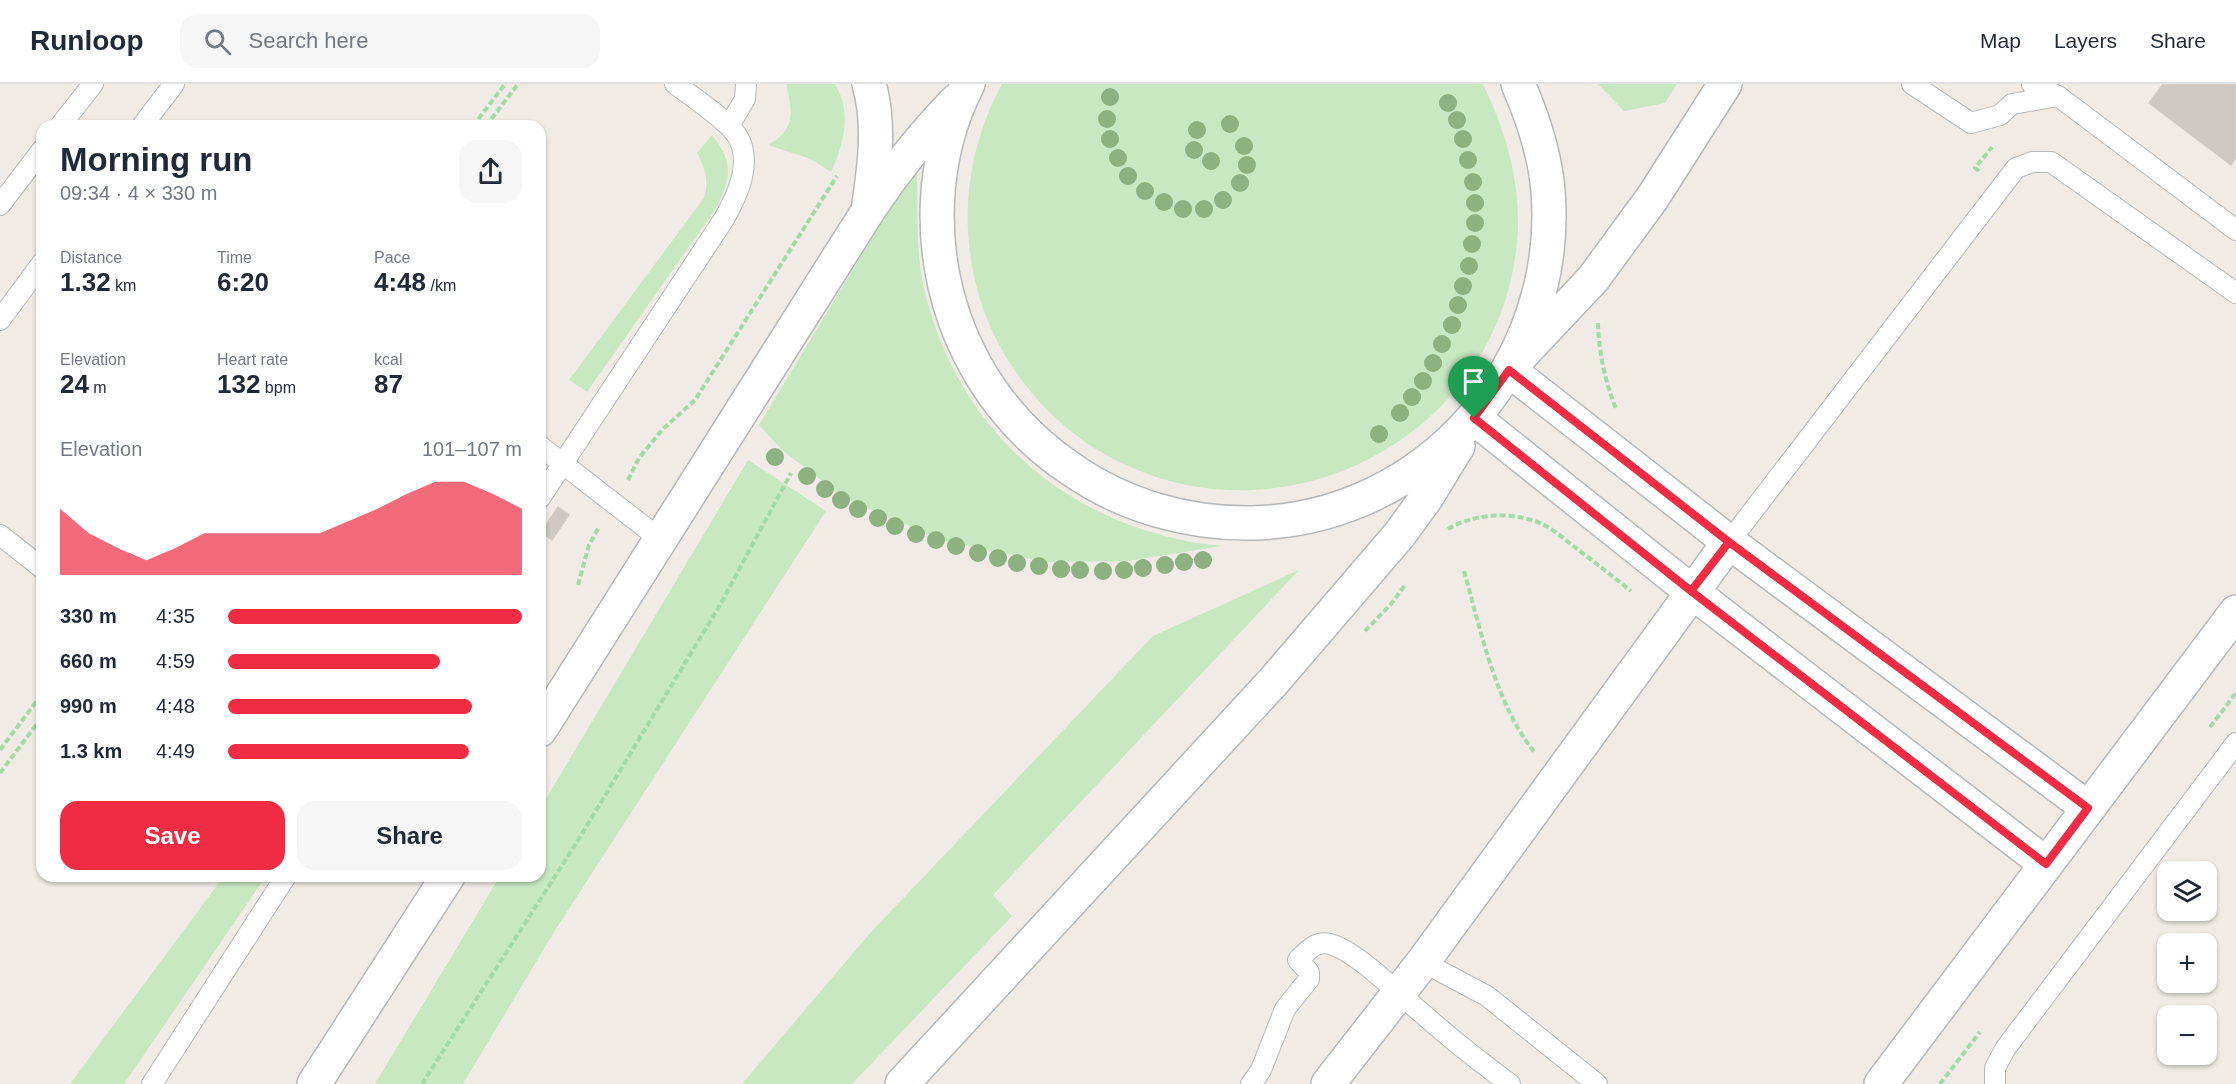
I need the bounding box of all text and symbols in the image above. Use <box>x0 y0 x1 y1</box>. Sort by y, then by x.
search box <box>180 14 600 68</box>
text: Runloop <box>30 25 144 56</box>
icon: search <box>201 25 234 58</box>
text: Search here <box>249 28 368 53</box>
text: Map <box>1980 29 2021 52</box>
text: Layers <box>2054 29 2117 52</box>
text: Share <box>2150 29 2206 52</box>
button: share <box>459 140 522 203</box>
text: Morning run <box>60 141 252 178</box>
text: 09:34 · 4 × 330 m <box>60 182 217 204</box>
text: Distance <box>60 249 122 266</box>
text: Time <box>217 249 252 266</box>
text: Pace <box>374 249 410 266</box>
text: 1.32 <box>60 267 111 297</box>
text: 6:20 <box>217 267 269 297</box>
text: 4:48 <box>374 267 426 297</box>
text: km <box>111 277 136 294</box>
text: /km <box>426 277 456 294</box>
text: Elevation <box>60 351 126 368</box>
text: Heart rate <box>217 351 288 368</box>
text: kcal <box>374 351 402 368</box>
pin <box>1448 356 1499 418</box>
icon: arrive <box>1457 365 1490 398</box>
text: 24 <box>60 369 89 399</box>
text: 132 <box>217 369 260 399</box>
text: 87 <box>374 369 403 399</box>
text: m <box>89 379 107 396</box>
text: bpm <box>260 379 296 396</box>
text: Elevation <box>60 438 142 460</box>
text: 101–107 m <box>422 438 522 460</box>
text: 330 m <box>60 605 117 627</box>
text: 4:35 <box>156 605 195 627</box>
text: 660 m <box>60 650 117 672</box>
text: 4:59 <box>156 650 195 672</box>
text: 990 m <box>60 695 117 717</box>
text: 4:48 <box>156 695 195 717</box>
text: 1.3 km <box>60 740 122 762</box>
text: 4:49 <box>156 740 195 762</box>
button: Save <box>60 801 285 870</box>
button: Share <box>297 801 522 870</box>
map controls <box>2157 861 2217 1065</box>
button: layers <box>2157 861 2217 921</box>
button: + <box>2157 933 2217 993</box>
button: − <box>2157 1005 2217 1065</box>

